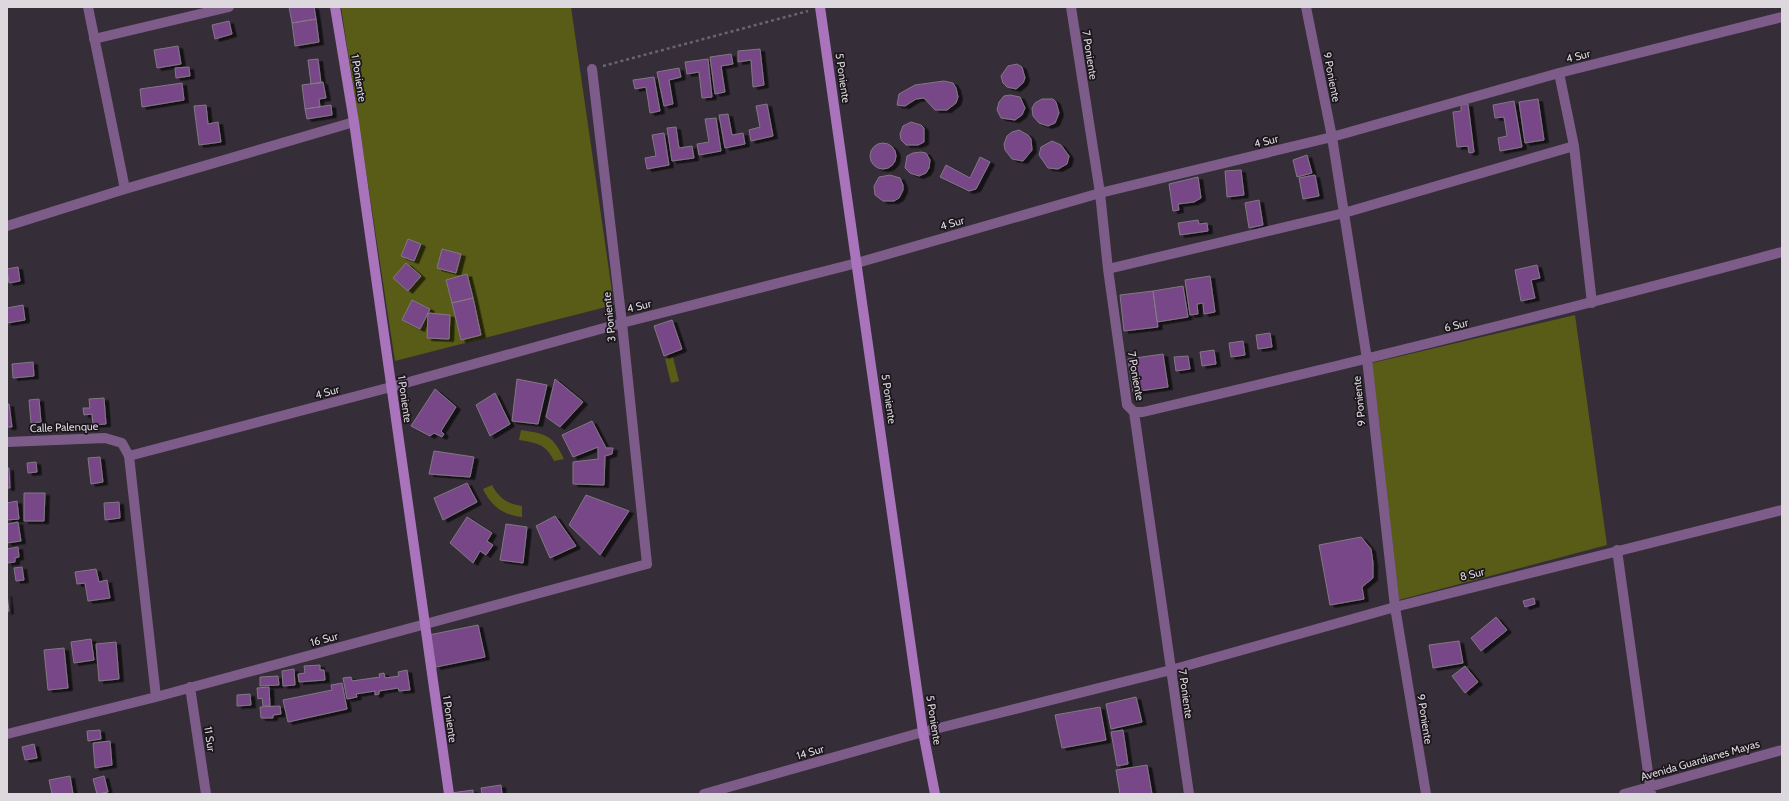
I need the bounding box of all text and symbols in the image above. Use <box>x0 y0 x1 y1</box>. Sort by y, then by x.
street label: 7 Poniente <box>1079 29 1101 81</box>
street label: 4 Sur <box>1564 46 1592 66</box>
street label: 9 Poniente <box>1320 51 1344 103</box>
street label: 5 Poniente <box>833 52 853 104</box>
street label: 1 Poniente <box>348 53 370 103</box>
street label: 4 Sur <box>1252 131 1280 151</box>
street label: 4 Sur <box>938 213 966 233</box>
street label: 3 Poniente <box>599 291 619 343</box>
street label: 4 Sur <box>625 296 653 316</box>
street label: 6 Sur <box>1443 315 1470 335</box>
street label: 7 Poniente <box>1125 350 1147 402</box>
street label: 5 Poniente <box>879 373 899 425</box>
street label: 1 Poniente <box>395 374 415 424</box>
street label: 9 Poniente <box>1349 375 1369 427</box>
street label: 4 Sur <box>313 382 341 402</box>
street label: Calle Palenque <box>29 419 99 435</box>
street label: 8 Sur <box>1458 564 1486 584</box>
street label: 16 Sur <box>309 628 340 649</box>
street label: 7 Poniente <box>1176 668 1196 720</box>
street label: 9 Poniente <box>1414 693 1436 745</box>
street label: 1 Poniente <box>440 694 460 744</box>
street label: 5 Poniente <box>923 694 945 746</box>
street label: 11 Sur <box>201 726 219 753</box>
street label: Avenida Guardianes Mayas <box>1639 736 1762 784</box>
street label: 14 Sur <box>795 741 826 763</box>

